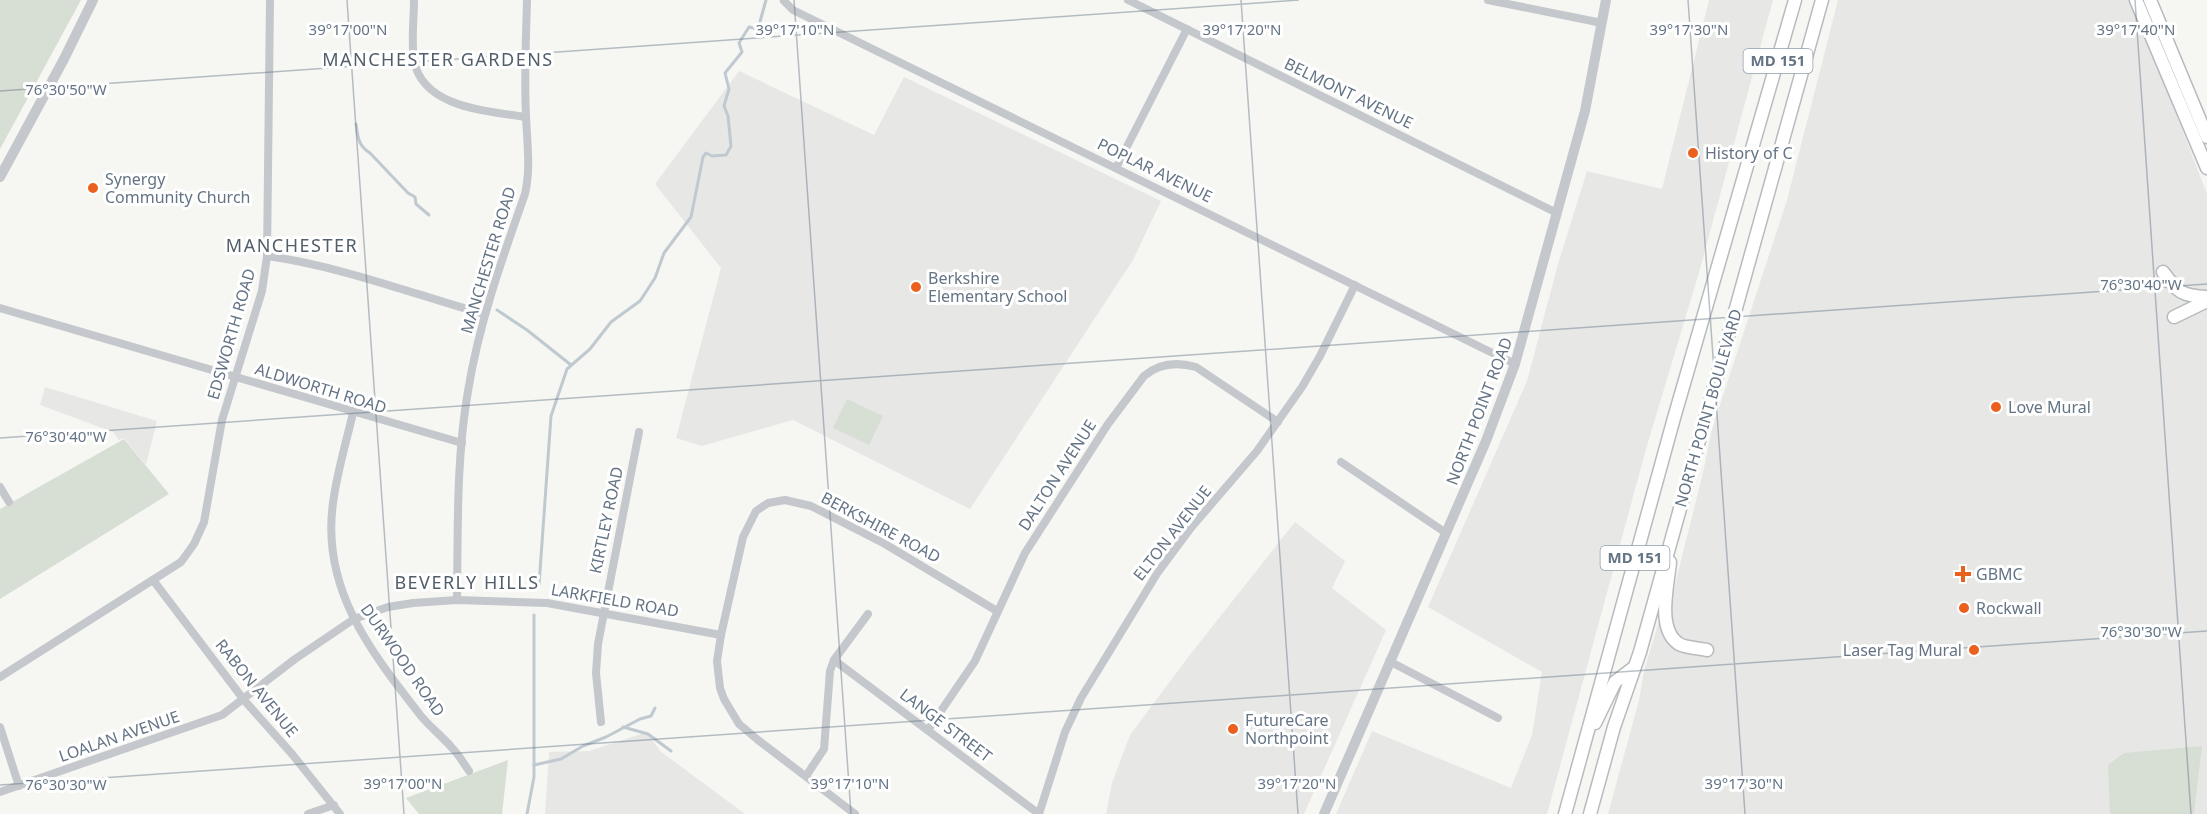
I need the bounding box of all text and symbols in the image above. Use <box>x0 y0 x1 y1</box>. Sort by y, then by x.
text: 39°17'00"N <box>309 19 387 39</box>
text: 39°17'10"N <box>756 19 834 39</box>
text: 39°17'20"N <box>1203 19 1281 39</box>
text: 39°17'30"N <box>1650 19 1728 39</box>
text: 39°17'40"N <box>2097 19 2175 39</box>
district label: MANCHESTER GARDENS <box>322 47 554 71</box>
road number: MD 151 <box>1744 49 1812 73</box>
street label: BELMONT AVENUE <box>1281 52 1417 134</box>
text: 76°30'50"W <box>25 79 107 99</box>
street label: POPLAR AVENUE <box>1094 133 1216 207</box>
place label: History of C <box>1705 142 1793 164</box>
marker: History of C <box>1686 146 1700 160</box>
place label: Synergy Community Church <box>105 168 250 208</box>
marker: Synergy Community Church <box>86 181 100 195</box>
street label: MANCHESTER ROAD <box>455 184 521 336</box>
district label: MANCHESTER <box>226 233 358 257</box>
street label: EDSWORTH ROAD <box>202 266 260 402</box>
place label: Berkshire Elementary School <box>928 267 1067 307</box>
text: 76°30'40"W <box>2100 274 2182 294</box>
marker: Berkshire Elementary School <box>909 280 923 294</box>
street label: NORTH POINT BOULEVARD <box>1669 306 1747 510</box>
street label: NORTH POINT ROAD <box>1441 334 1517 488</box>
street label: ALDWORTH ROAD <box>253 358 389 418</box>
place label: Love Mural <box>2008 396 2091 418</box>
marker: Love Mural <box>1989 400 2003 414</box>
street label: DALTON AVENUE <box>1013 415 1101 535</box>
text: 76°30'40"W <box>25 426 107 446</box>
street label: KIRTLEY ROAD <box>584 465 628 575</box>
street label: ELTON AVENUE <box>1128 481 1216 585</box>
street label: BERKSHIRE ROAD <box>817 486 945 568</box>
road number: MD 151 <box>1600 546 1670 570</box>
place label: GBMC <box>1976 563 2023 585</box>
marker: GBMC <box>1954 565 1972 583</box>
district label: BEVERLY HILLS <box>394 570 540 594</box>
street label: LARKFIELD ROAD <box>549 578 681 622</box>
place label: Rockwall <box>1976 597 2042 619</box>
street label: DURWOOD ROAD <box>356 599 450 721</box>
marker: Rockwall <box>1957 601 1971 615</box>
text: 76°30'30"W <box>2100 621 2182 641</box>
street label: RABON AVENUE <box>211 634 303 742</box>
place label: Laser Tag Mural <box>1843 639 1962 661</box>
marker: Laser Tag Mural <box>1967 643 1981 657</box>
street label: LANGE STREET <box>896 683 997 767</box>
street label: LOALAN AVENUE <box>56 705 182 767</box>
place label: FutureCare Northpoint <box>1245 709 1329 749</box>
marker: FutureCare Northpoint <box>1226 722 1240 736</box>
text: 39°17'00"N <box>364 773 442 793</box>
text: 39°17'10"N <box>811 773 889 793</box>
text: 39°17'20"N <box>1258 773 1336 793</box>
text: 39°17'30"N <box>1705 773 1783 793</box>
text: 76°30'30"W <box>25 774 107 794</box>

